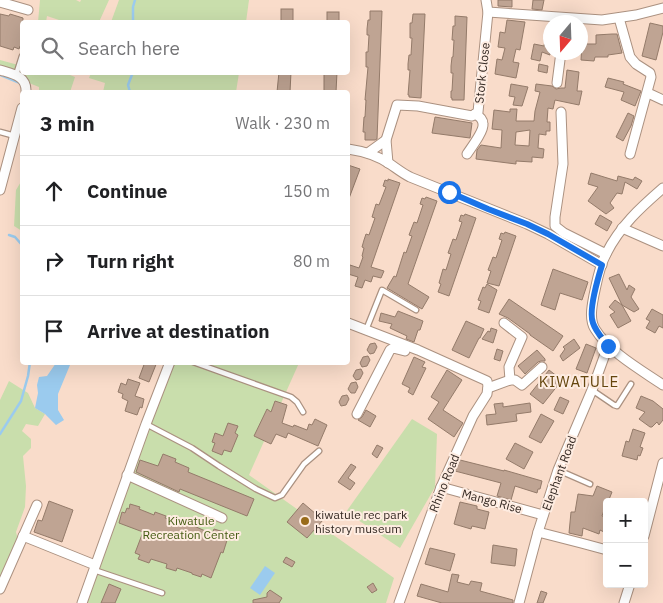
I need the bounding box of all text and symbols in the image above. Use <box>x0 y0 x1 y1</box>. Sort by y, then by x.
north arrow <box>543 15 588 60</box>
search box <box>20 20 350 75</box>
icon: search <box>38 34 66 62</box>
text: Search here <box>78 36 180 60</box>
street label: Stork Close <box>471 41 493 104</box>
text: 3 min <box>40 109 95 137</box>
text: Walk · 230 m <box>235 113 330 133</box>
icon: ahead <box>40 177 68 205</box>
text: Continue <box>87 179 167 203</box>
text: 150 m <box>283 181 330 201</box>
route start <box>438 181 461 204</box>
icon: right <box>40 247 68 275</box>
text: Turn right <box>87 249 174 273</box>
text: 80 m <box>293 251 330 271</box>
icon: arrive <box>40 317 68 345</box>
text: Arrive at destination <box>87 319 270 343</box>
route end <box>597 335 620 358</box>
district label: KIWATULE <box>539 372 619 391</box>
street label: Elephant Road <box>539 434 579 512</box>
street label: Rhino Road <box>426 452 462 514</box>
street label: Mango Rise <box>460 486 524 516</box>
map controls <box>603 498 648 588</box>
button: + <box>603 498 648 543</box>
place label: kiwatule rec park history museum <box>315 507 408 536</box>
park label: Kiwatule Recreation Center <box>142 513 240 542</box>
marker: kiwatule rec park history museum <box>299 515 311 527</box>
button: − <box>603 543 648 588</box>

